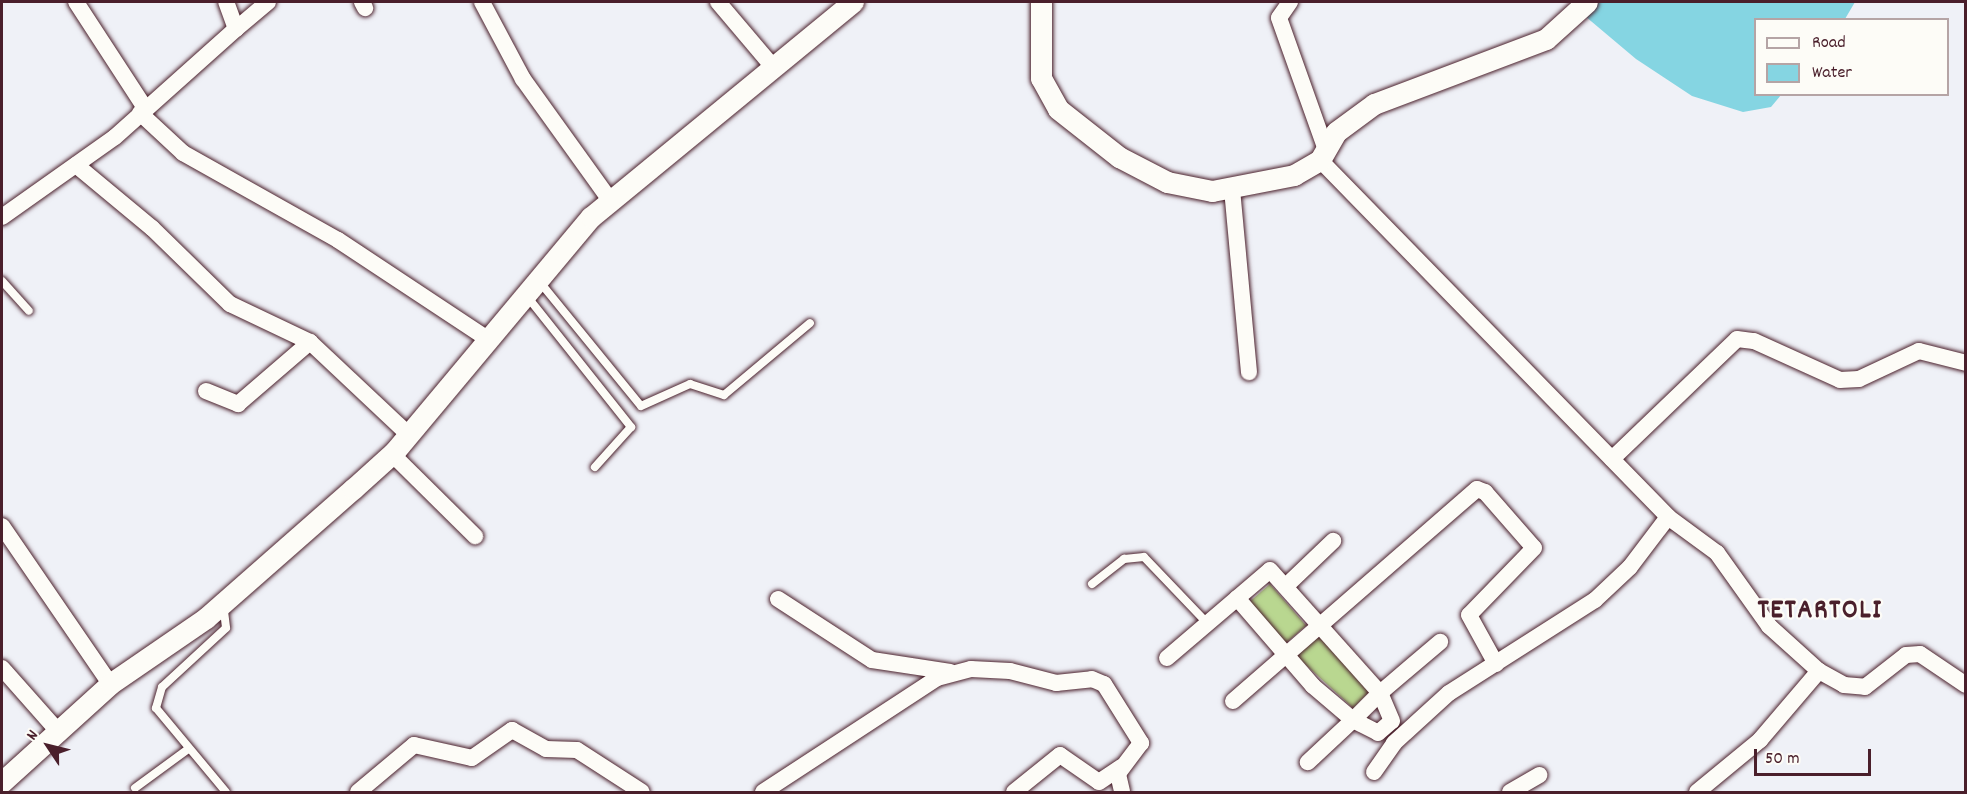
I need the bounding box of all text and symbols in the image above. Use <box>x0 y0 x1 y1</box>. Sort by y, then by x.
legend <box>1754 18 1949 96</box>
text: Road <box>1812 31 1846 56</box>
text: Water <box>1812 61 1852 86</box>
district label: TETARTOLI <box>1758 595 1882 629</box>
north arrow <box>18 716 78 776</box>
text: N <box>21 726 45 745</box>
scale bar <box>1757 737 1874 775</box>
text: 50 m <box>1765 747 1800 772</box>

